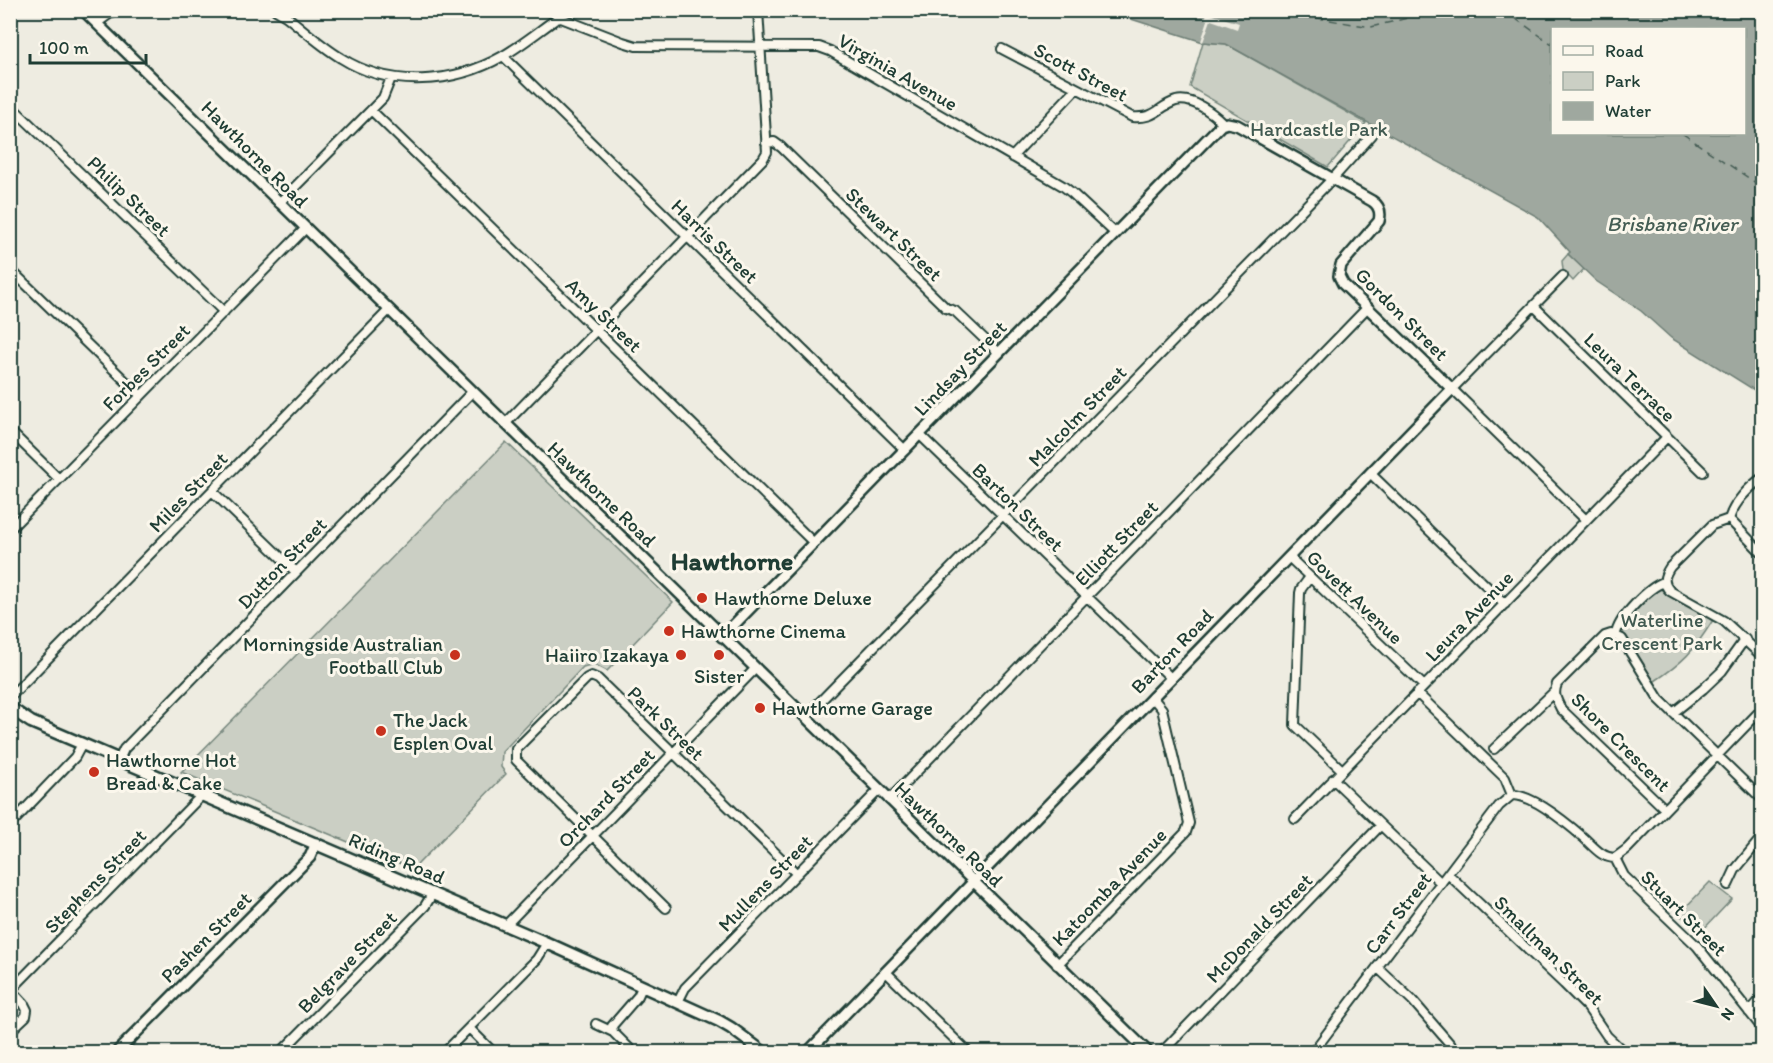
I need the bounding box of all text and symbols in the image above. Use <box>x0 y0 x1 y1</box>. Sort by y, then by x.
scale bar <box>30 27 146 65</box>
legend <box>1551 27 1746 135</box>
street label: Virginia Avenue <box>834 28 962 116</box>
text: 100 m <box>39 37 89 59</box>
street label: Scott Street <box>1030 37 1132 107</box>
text: Road <box>1605 40 1644 62</box>
text: Park <box>1605 70 1640 92</box>
street label: Hawthorne Road <box>196 95 314 213</box>
text: Water <box>1605 100 1651 122</box>
park label: Hardcastle Park <box>1250 117 1388 141</box>
street label: Philip Street <box>82 150 176 242</box>
street label: Stewart Street <box>841 182 947 286</box>
street label: Harris Street <box>667 194 763 288</box>
water label: Brisbane River <box>1607 211 1740 236</box>
street label: Gordon Street <box>1350 262 1454 366</box>
street label: Amy Street <box>561 273 647 358</box>
street label: Lindsay Street <box>909 315 1011 421</box>
street label: Forbes Street <box>97 318 195 416</box>
street label: Leura Terrace <box>1579 327 1681 427</box>
street label: Malcolm Street <box>1023 360 1131 472</box>
street label: Hawthorne Road <box>543 436 661 552</box>
street label: Miles Street <box>144 446 233 537</box>
street label: Barton Street <box>967 457 1069 557</box>
street label: Elliott Street <box>1069 495 1163 591</box>
street label: Dutton Street <box>232 512 332 614</box>
district label: Hawthorne <box>671 545 793 577</box>
street label: Govett Avenue <box>1302 545 1408 649</box>
street label: Leura Avenue <box>1420 566 1518 666</box>
place label: Hawthorne Deluxe <box>714 586 872 610</box>
marker: Hawthorne Deluxe <box>695 591 709 605</box>
street label: Barton Road <box>1126 604 1218 698</box>
park label: Waterline Crescent Park <box>1601 608 1723 655</box>
place label: Hawthorne Cinema <box>681 619 847 643</box>
marker: Hawthorne Cinema <box>662 624 676 638</box>
place label: Morningside Australian Football Club <box>243 632 443 679</box>
place label: Haiiro Izakaya <box>545 643 670 667</box>
marker: Morningside Australian Football Club <box>448 648 462 662</box>
marker: Haiiro Izakaya <box>674 648 688 662</box>
marker: Sister <box>712 648 726 662</box>
place label: Sister <box>694 664 744 688</box>
street label: Park Street <box>623 681 710 766</box>
street label: Shore Crescent <box>1566 687 1676 797</box>
place label: Hawthorne Garage <box>772 696 933 720</box>
marker: Hawthorne Garage <box>753 701 767 715</box>
place label: The Jack Esplen Oval <box>393 708 493 755</box>
marker: The Jack Esplen Oval <box>374 724 388 738</box>
street label: Orchard Street <box>553 743 660 853</box>
place label: Hawthorne Hot Bread & Cake <box>106 748 237 795</box>
marker: Hawthorne Hot Bread & Cake <box>87 765 101 779</box>
street label: Hawthorne Road <box>890 776 1008 892</box>
street label: Stephens Street <box>39 823 151 938</box>
street label: Katoomba Avenue <box>1047 823 1171 951</box>
street label: Riding Road <box>345 827 449 889</box>
street label: Mullens Street <box>713 830 817 936</box>
street label: Stuart Street <box>1636 865 1732 961</box>
street label: Carr Street <box>1359 867 1437 959</box>
street label: McDonald Street <box>1201 868 1317 988</box>
street label: Pashen Street <box>156 887 256 987</box>
street label: Smallman Street <box>1489 890 1609 1010</box>
street label: Belgrave Street <box>292 906 402 1018</box>
north arrow <box>1686 976 1746 1036</box>
text: N <box>1717 1004 1739 1024</box>

